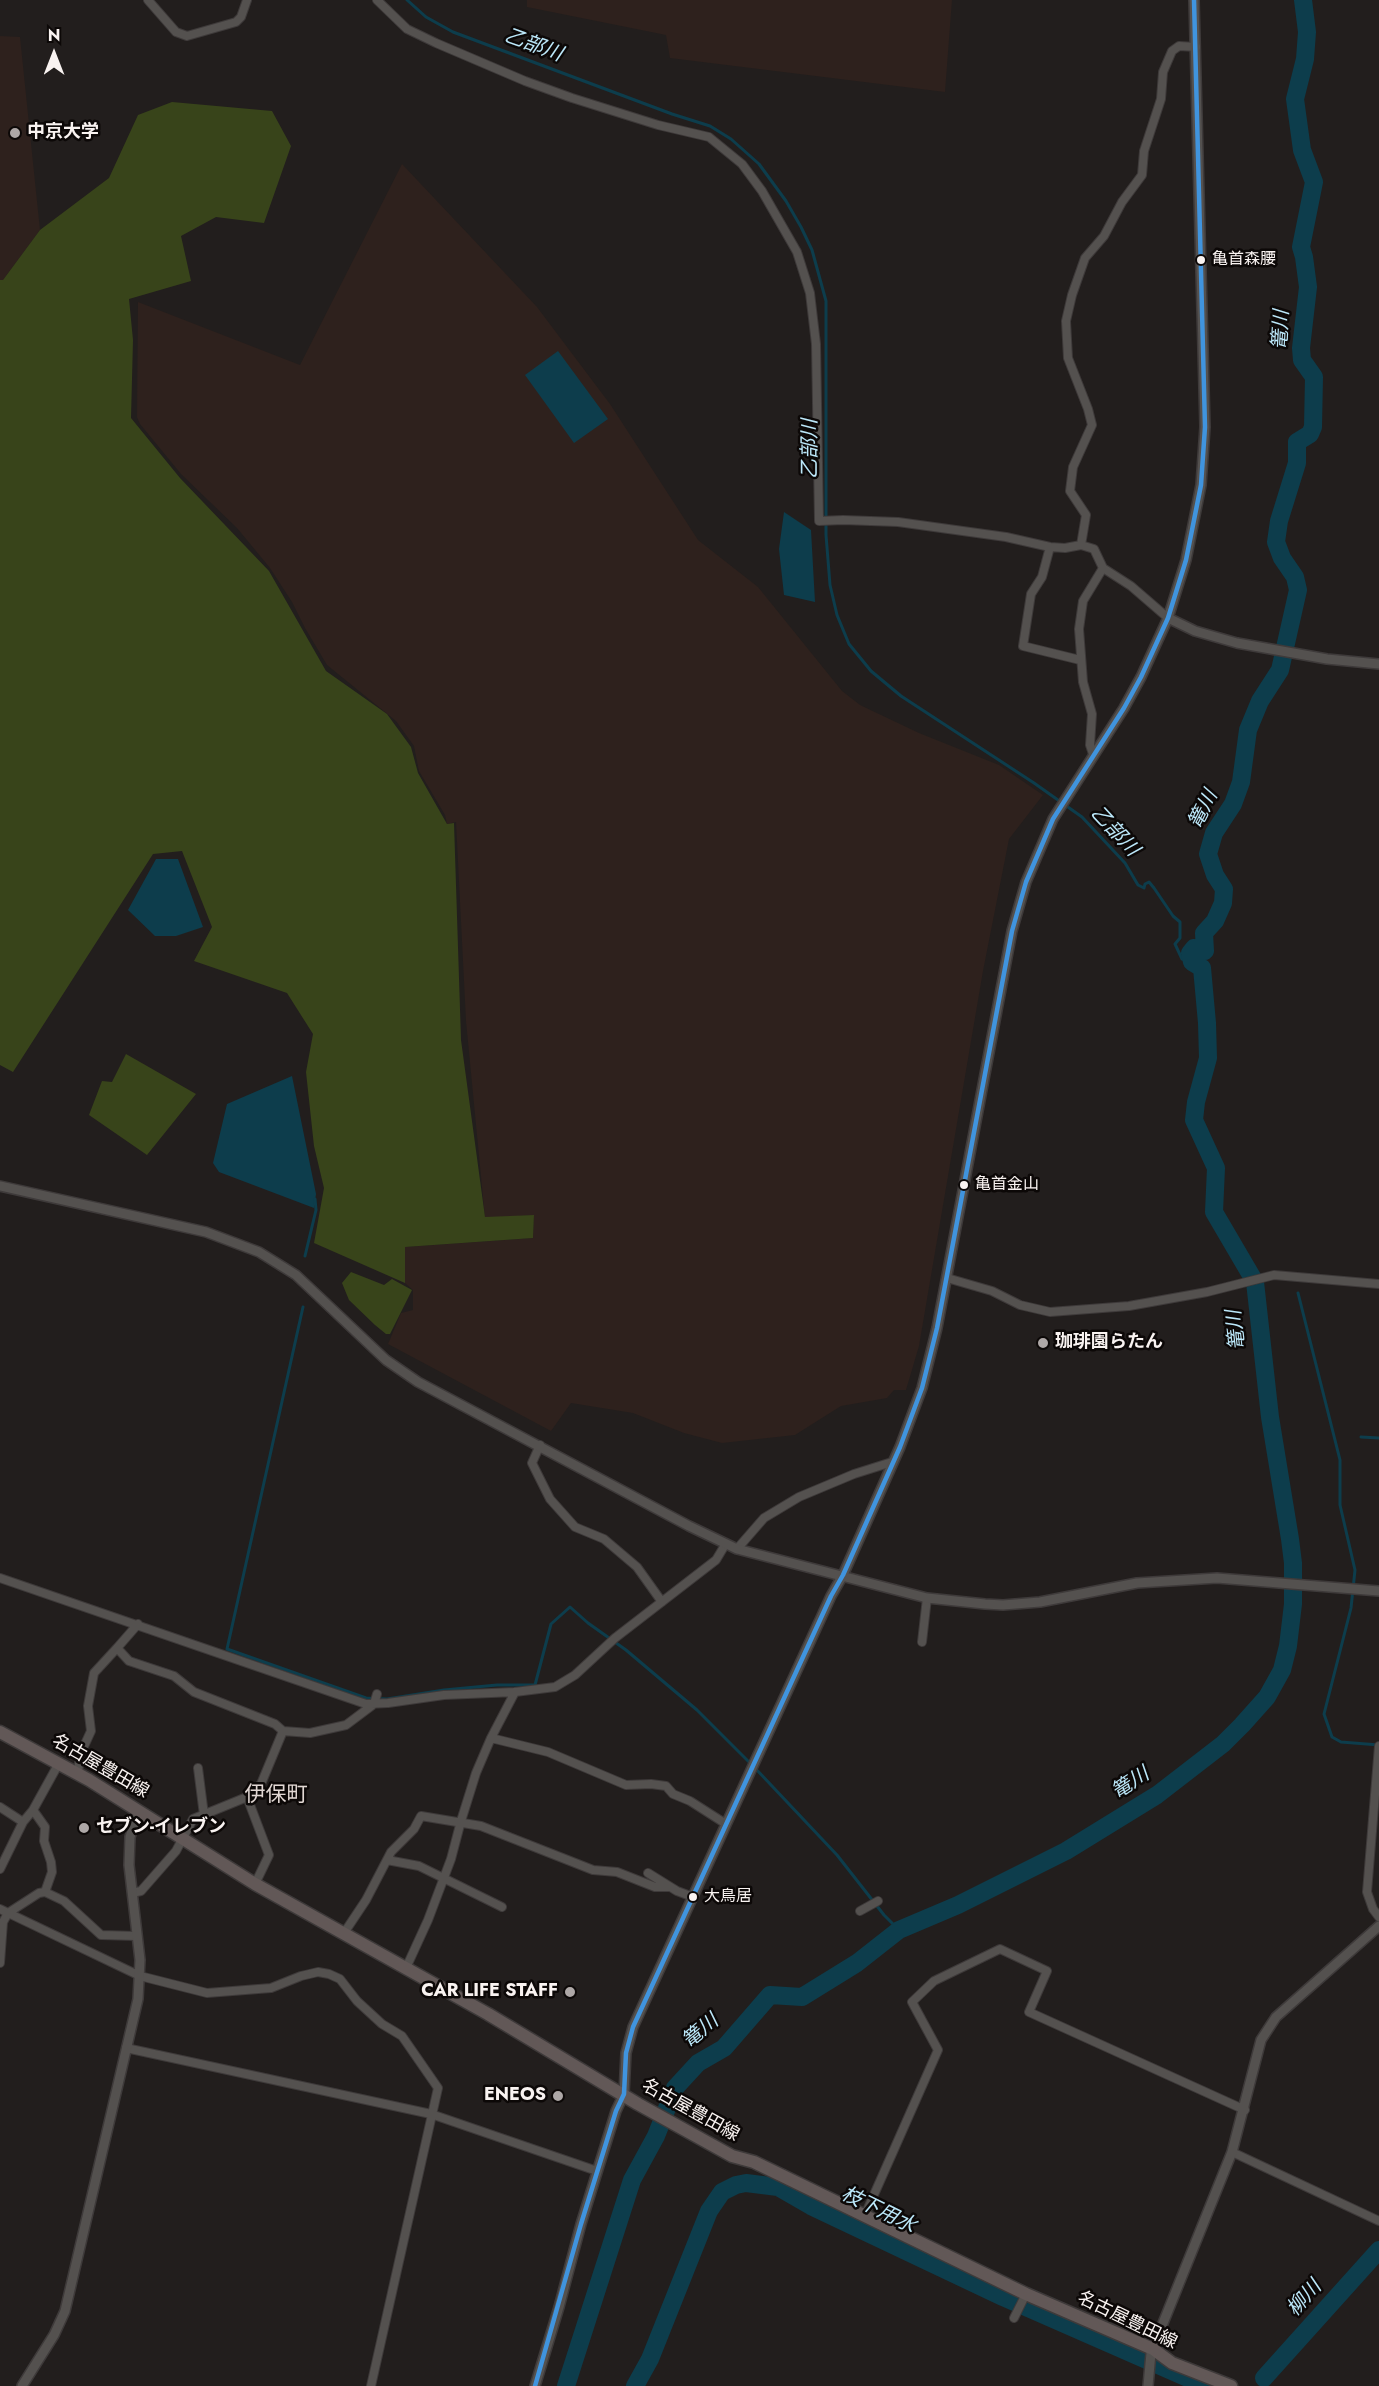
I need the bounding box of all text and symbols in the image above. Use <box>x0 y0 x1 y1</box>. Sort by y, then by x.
north arrow <box>24 24 84 84</box>
text: N <box>48 24 60 47</box>
water label: 乙部川 <box>501 24 565 68</box>
place label: 中京大学 <box>27 122 99 144</box>
marker: 中京大学 <box>8 126 22 140</box>
place label: 亀首森腰 <box>1212 250 1276 270</box>
marker: 亀首森腰 <box>1195 254 1207 266</box>
water label: 篭川 <box>1269 309 1295 351</box>
water label: 乙部川 <box>799 419 823 479</box>
water label: 篭川 <box>1184 787 1224 833</box>
water label: 乙部川 <box>1085 802 1143 862</box>
place label: 亀首金山 <box>975 1175 1039 1195</box>
marker: 亀首金山 <box>958 1179 970 1191</box>
water label: 篭川 <box>1223 1309 1251 1351</box>
place label: 珈琲園らたん <box>1055 1332 1163 1354</box>
marker: 珈琲園らたん <box>1036 1336 1050 1350</box>
street label: 名古屋豊田線 <box>48 1731 152 1803</box>
water label: 篭川 <box>1108 1763 1154 1805</box>
district label: 伊保町 <box>245 1783 307 1809</box>
place label: セブン-イレブン <box>96 1817 226 1839</box>
marker: セブン-イレブン <box>77 1821 91 1835</box>
place label: 大鳥居 <box>704 1887 752 1907</box>
marker: 大鳥居 <box>687 1891 699 1903</box>
place label: CAR LIFE STAFF <box>421 1981 558 2003</box>
marker: CAR LIFE STAFF <box>563 1985 577 1999</box>
water label: 篭川 <box>678 2010 724 2054</box>
street label: 名古屋豊田線 <box>638 2075 742 2147</box>
place label: ENEOS <box>484 2085 546 2107</box>
marker: ENEOS <box>551 2089 565 2103</box>
water label: 枝下用水 <box>837 2183 919 2239</box>
water label: 柳川 <box>1283 2276 1327 2322</box>
street label: 名古屋豊田線 <box>1074 2288 1180 2354</box>

